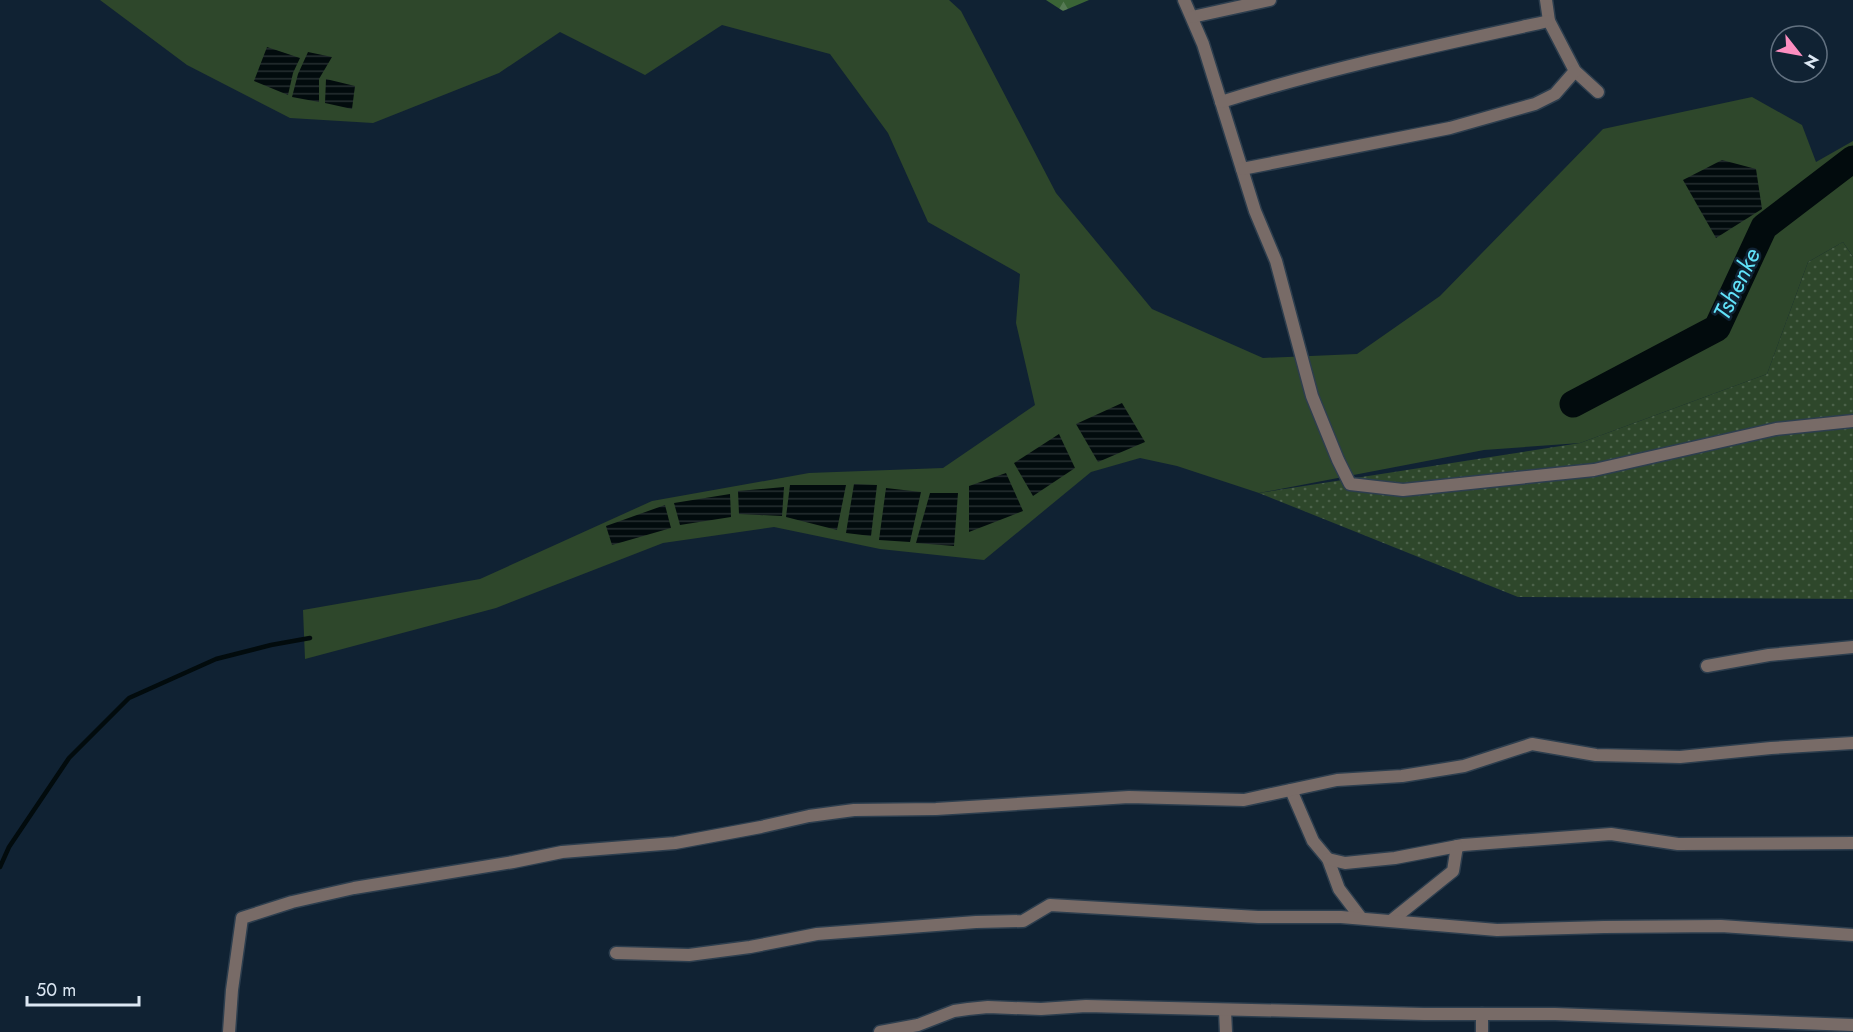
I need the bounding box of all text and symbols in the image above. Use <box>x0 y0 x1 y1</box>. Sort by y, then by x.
north arrow <box>1769 24 1829 84</box>
text: N <box>1798 50 1825 73</box>
water label: Tshenke <box>1704 242 1769 326</box>
scale bar <box>27 969 140 1007</box>
text: 50 m <box>36 977 76 1003</box>

